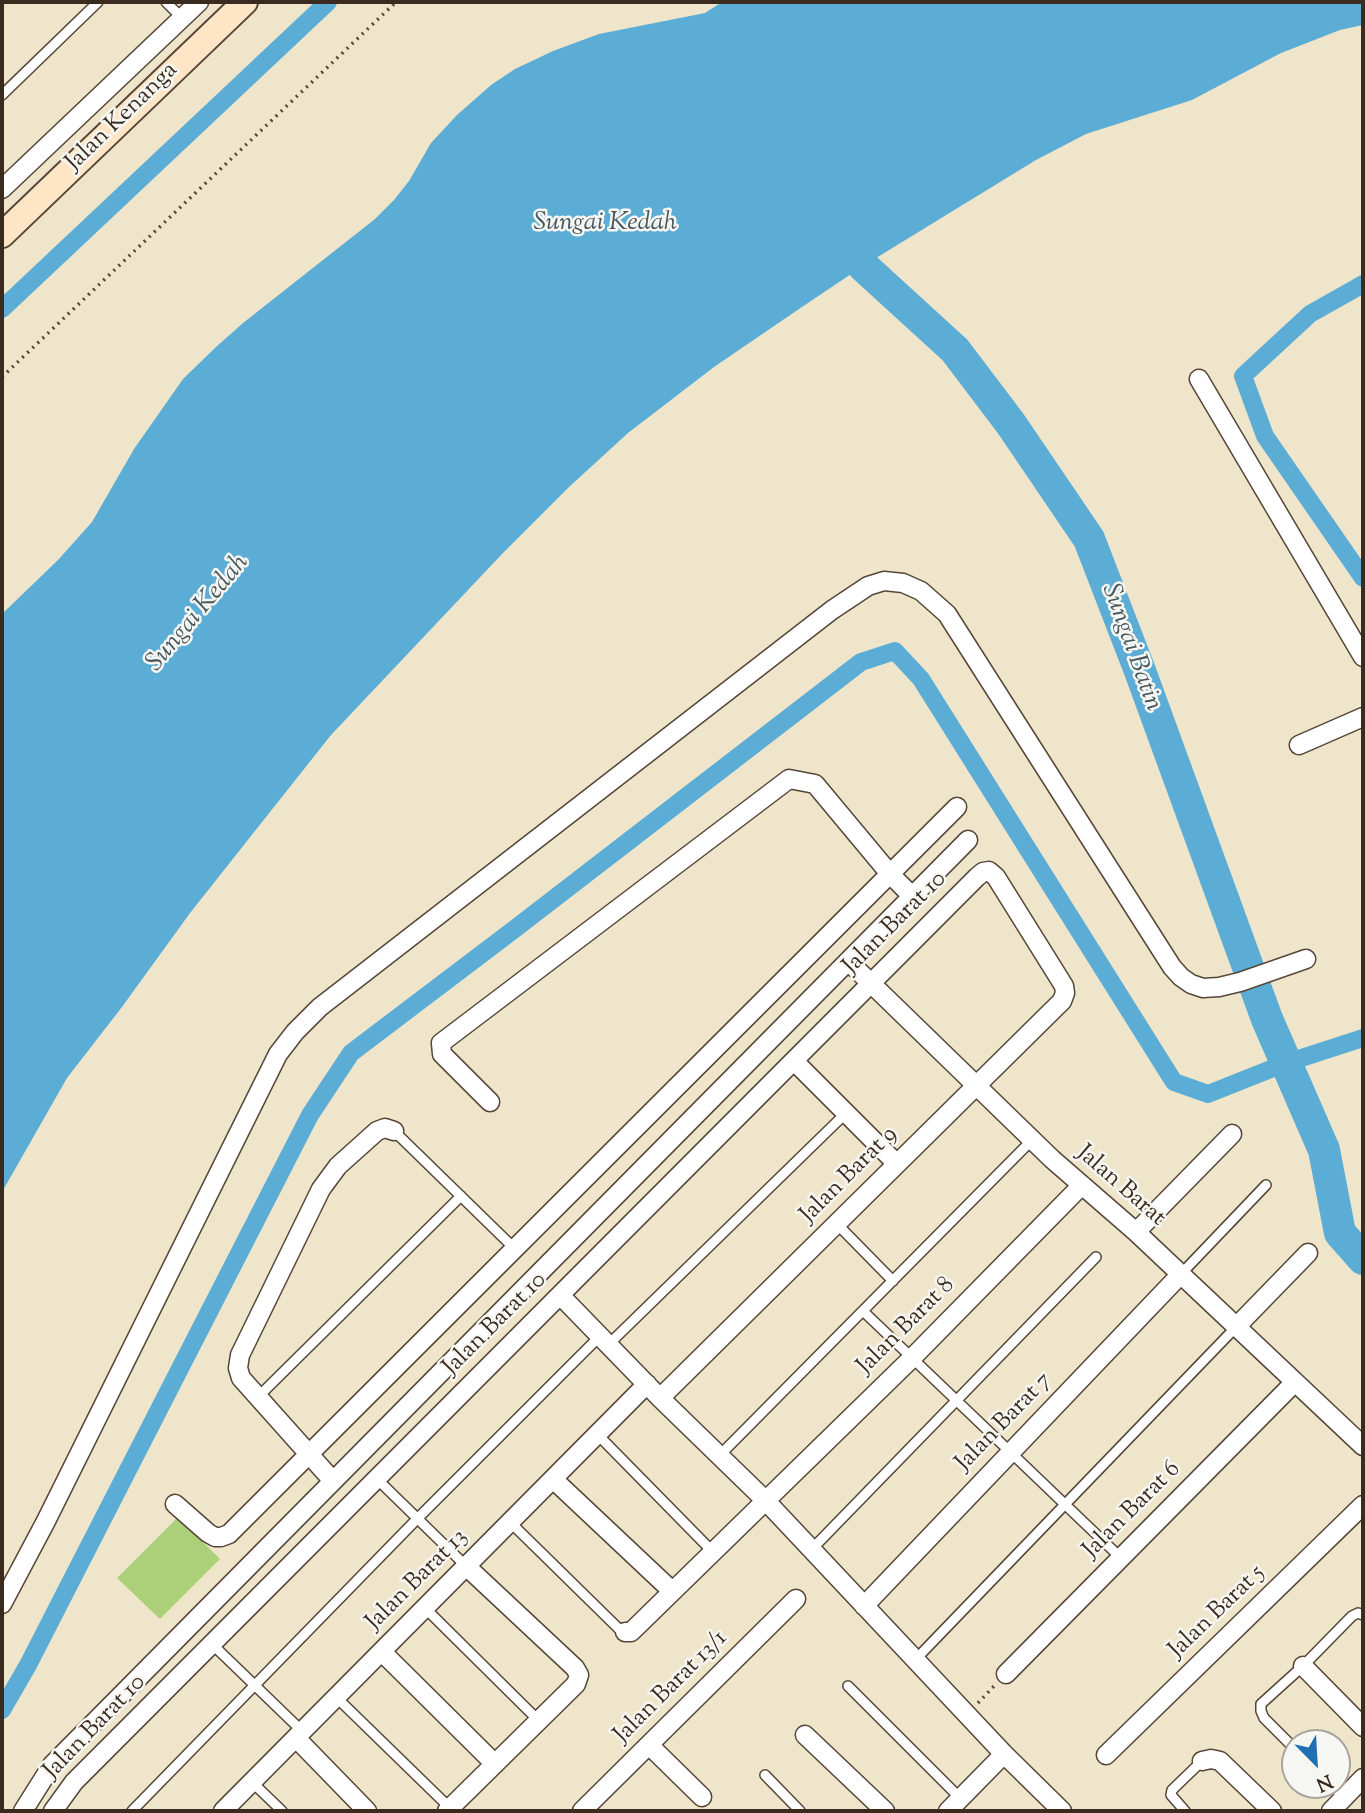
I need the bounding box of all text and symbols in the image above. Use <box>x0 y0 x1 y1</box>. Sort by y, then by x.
street label: Jalan Kenanga <box>61 57 185 179</box>
water label: Sungai Kedah <box>533 209 677 241</box>
water label: Sungai Kedah <box>141 549 257 679</box>
water label: Sungai Batin <box>1093 580 1167 716</box>
street label: Jalan Barat 10 <box>838 866 954 982</box>
street label: Jalan Barat 9 <box>795 1121 905 1231</box>
street label: Jalan Barat <box>1069 1140 1171 1234</box>
street label: Jalan Barat 10 <box>438 1267 554 1383</box>
street label: Jalan Barat 8 <box>852 1272 962 1382</box>
street label: Jalan Barat 7 <box>951 1368 1059 1478</box>
street label: Jalan Barat 6 <box>1078 1456 1188 1566</box>
street label: Jalan Barat 13 <box>361 1524 475 1638</box>
street label: Jalan Barat 5 <box>1164 1560 1272 1666</box>
street label: Jalan Barat 13/1 <box>609 1625 735 1751</box>
street label: Jalan Barat 10 <box>39 1670 153 1786</box>
north arrow <box>1281 1729 1351 1799</box>
text: N <box>1312 1766 1336 1797</box>

